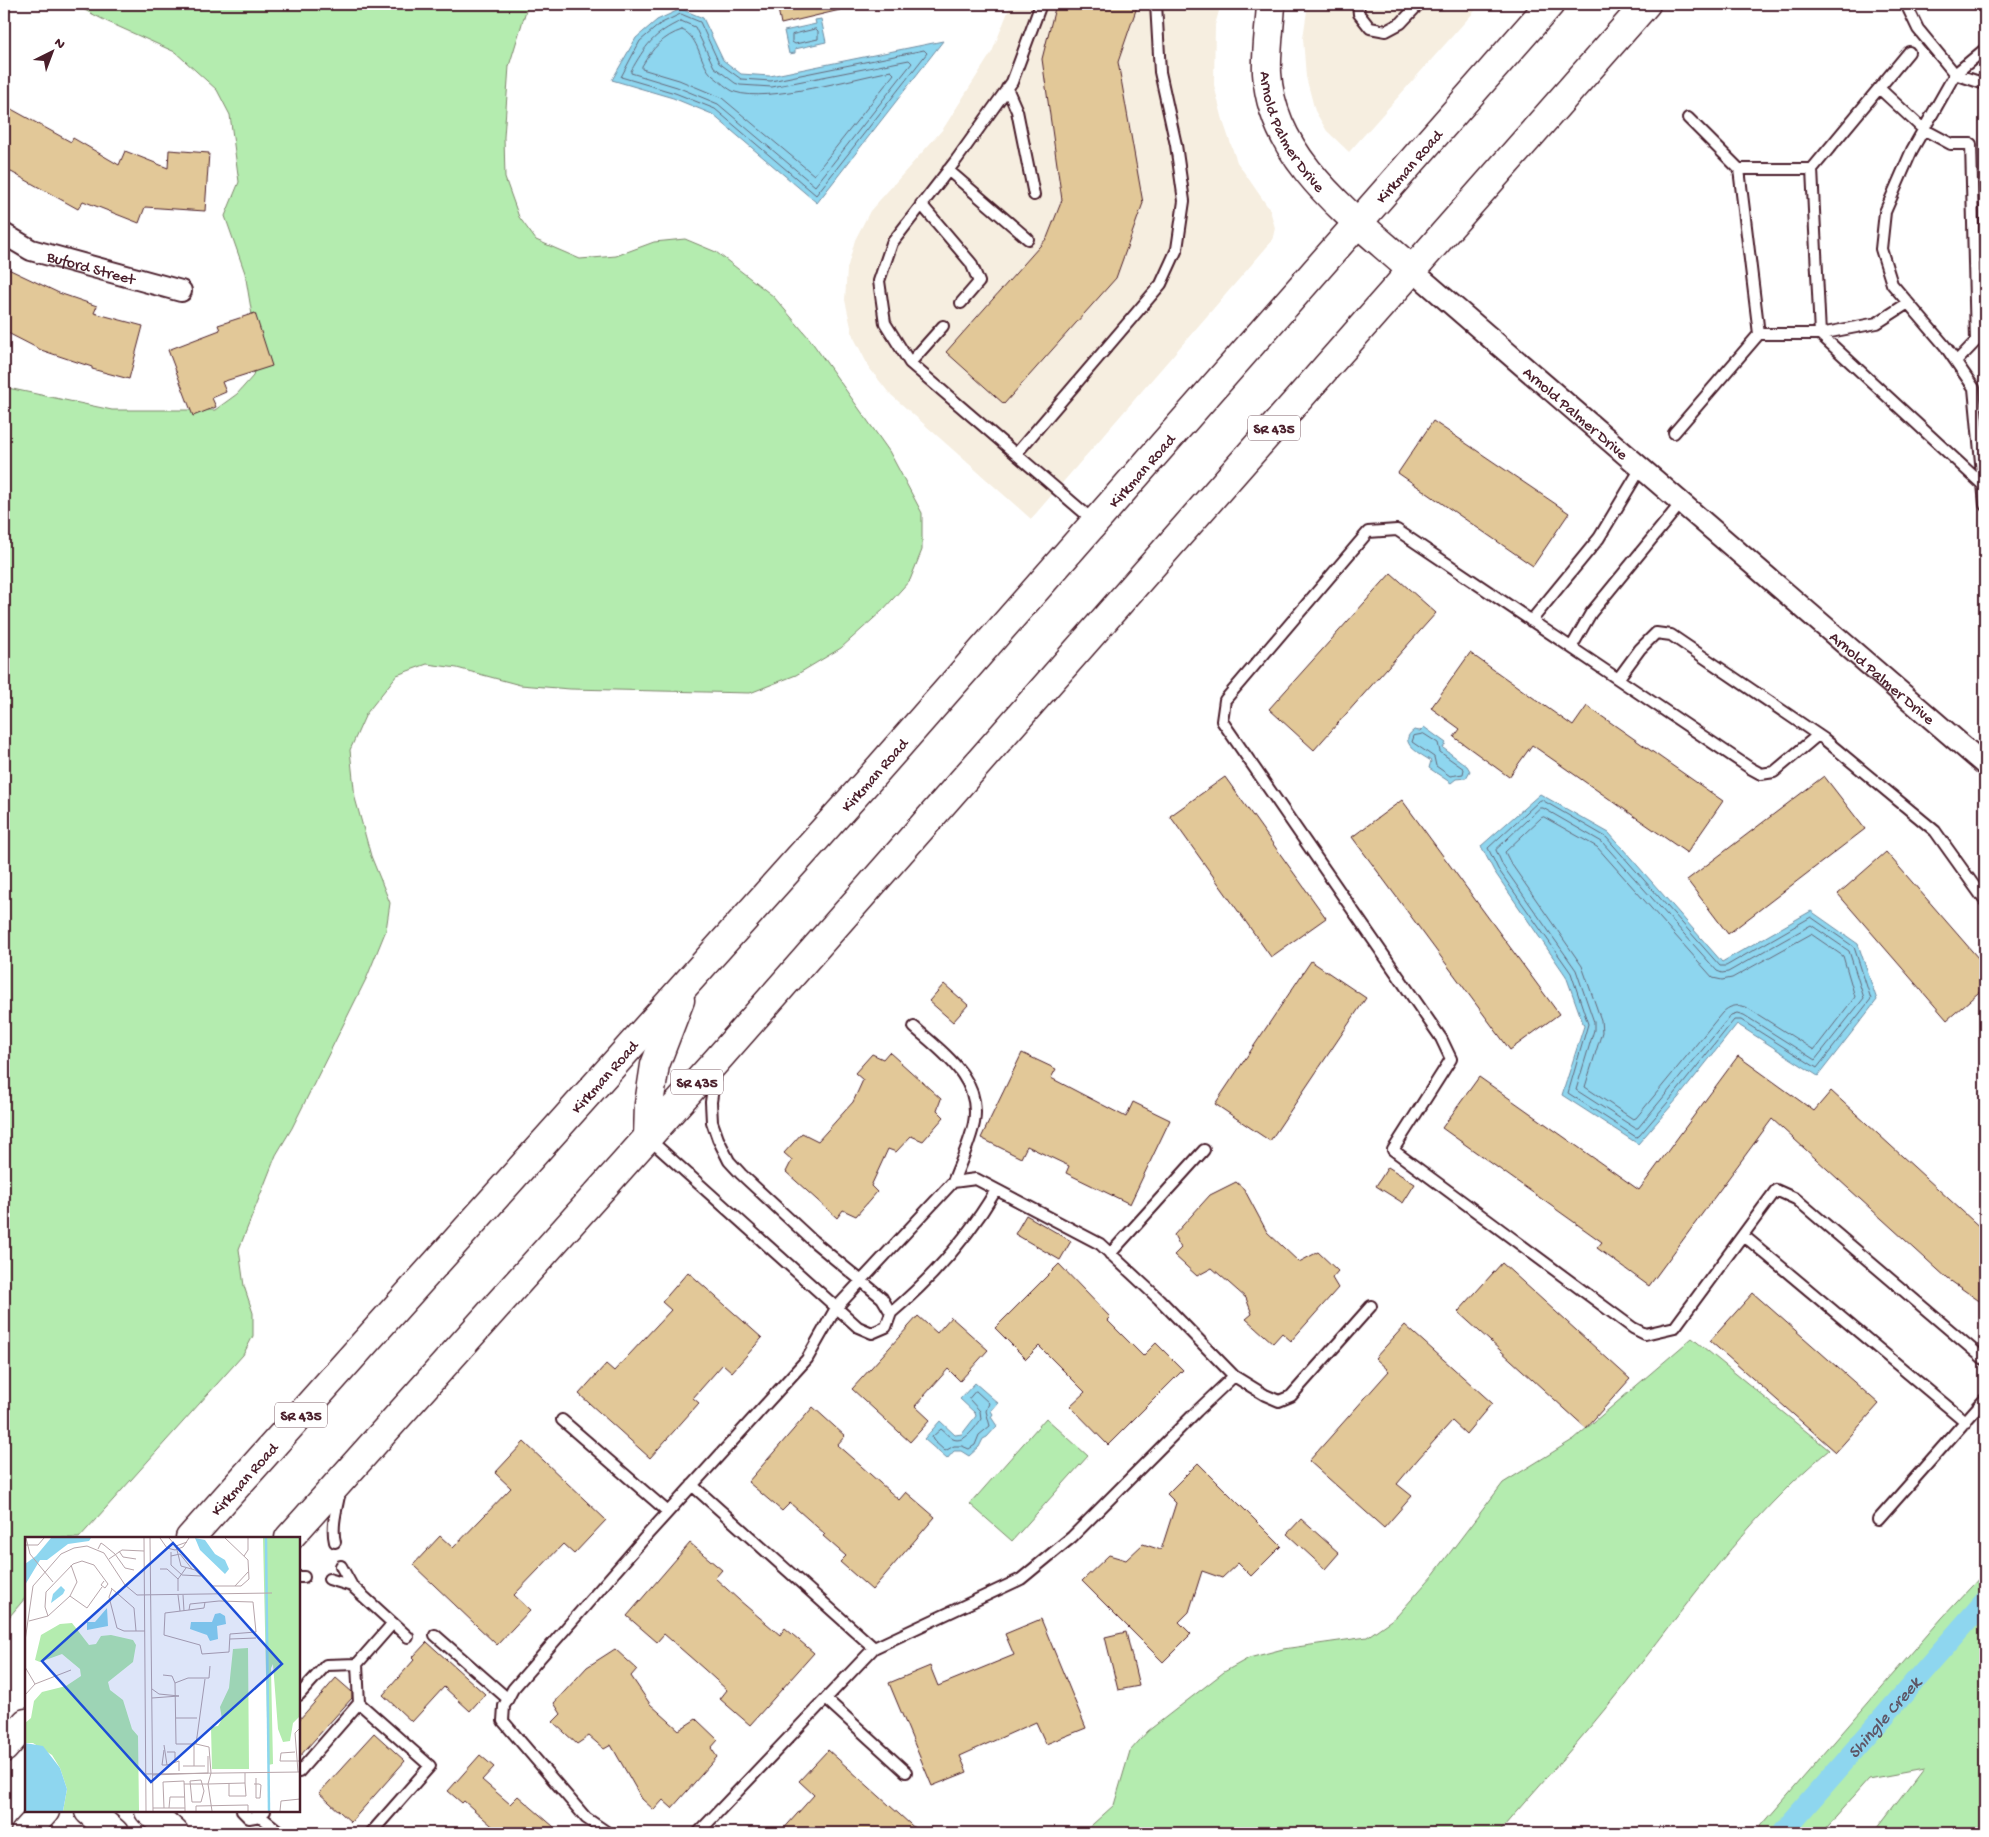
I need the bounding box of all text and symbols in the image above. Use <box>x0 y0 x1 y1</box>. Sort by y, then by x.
north arrow <box>28 28 78 78</box>
text: N <box>50 35 68 54</box>
street label: Arnold Palmer Drive <box>1254 71 1328 198</box>
street label: Kirkman Road <box>1373 126 1449 209</box>
street label: Buford Street <box>43 249 138 291</box>
street label: Arnold Palmer Drive <box>1518 364 1631 466</box>
road number: SR 435 <box>1248 416 1300 440</box>
street label: Kirkman Road <box>1106 430 1182 513</box>
street label: Arnold Palmer Drive <box>1824 629 1938 731</box>
street label: Kirkman Road <box>839 735 915 817</box>
street label: Kirkman Road <box>569 1037 645 1119</box>
road number: SR 435 <box>671 1070 723 1094</box>
road number: SR 435 <box>275 1402 327 1428</box>
street label: Kirkman Road <box>208 1439 285 1521</box>
inset map <box>25 1537 300 1812</box>
water label: Shingle Creek <box>1844 1672 1928 1764</box>

